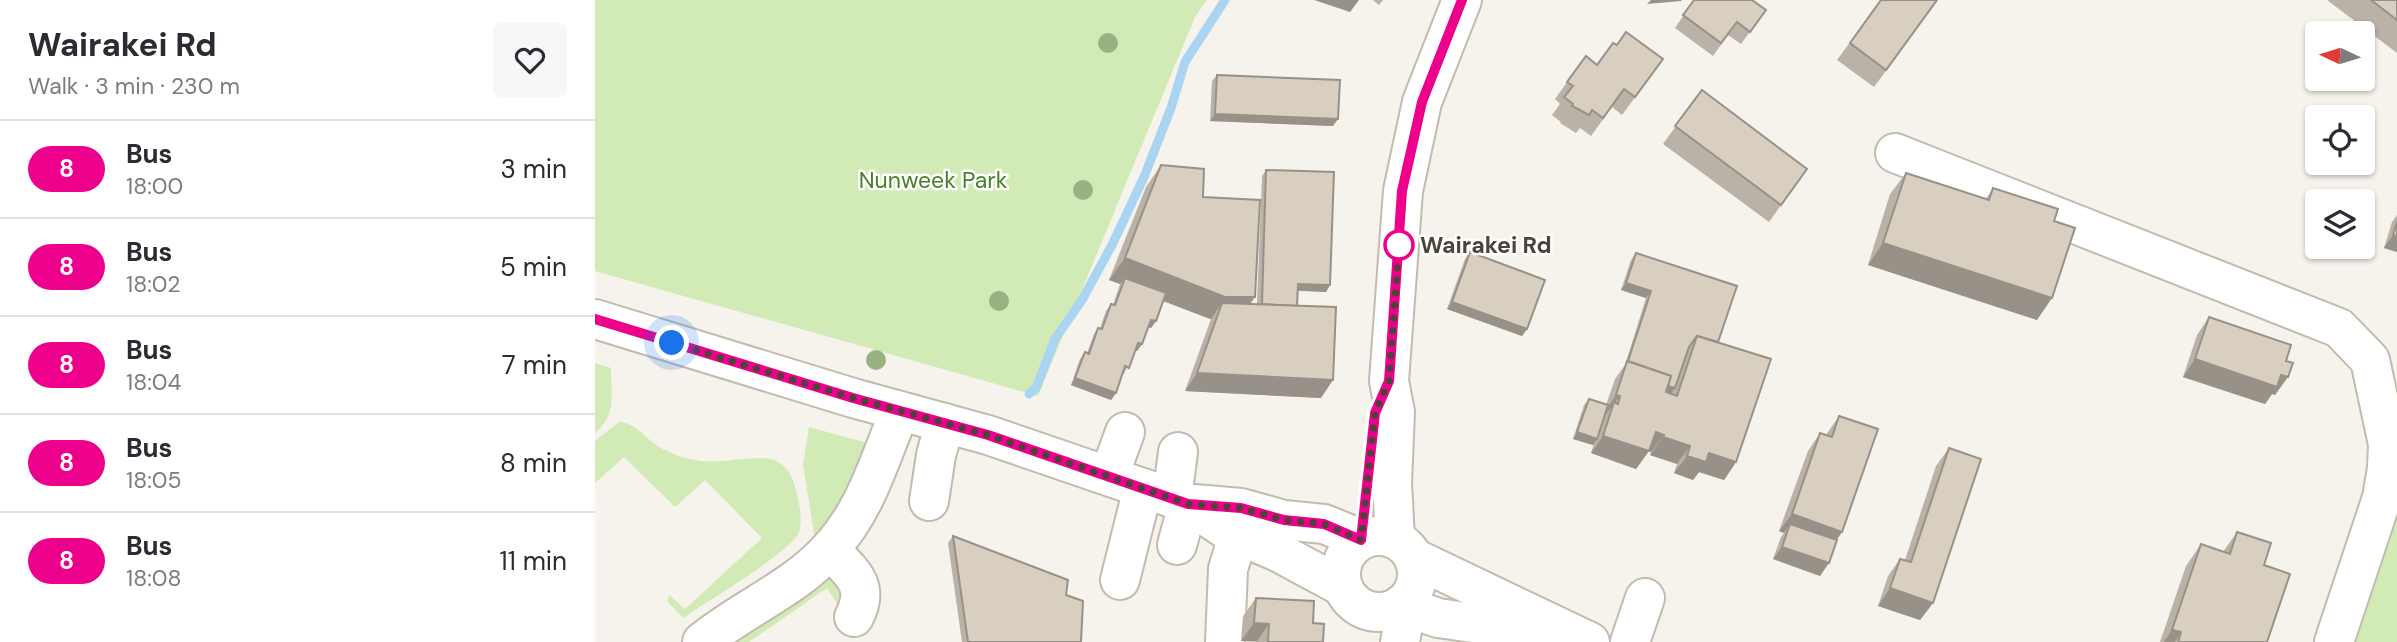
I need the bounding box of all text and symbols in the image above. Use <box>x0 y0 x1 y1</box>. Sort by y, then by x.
north arrow <box>2305 21 2375 91</box>
map controls <box>2305 21 2375 259</box>
text: Wairakei Rd <box>28 23 217 66</box>
button: heart <box>493 23 567 97</box>
text: Walk · 3 min · 230 m <box>28 71 240 101</box>
button: locate <box>2305 105 2375 175</box>
text: Bus <box>126 137 172 171</box>
text: 3 min <box>500 152 567 186</box>
text: 8 <box>59 153 74 184</box>
park label: Nunweek Park <box>859 165 1008 195</box>
text: 18:00 <box>126 171 183 201</box>
button: layers <box>2305 189 2375 259</box>
marker: Wairakei Rd <box>1384 230 1414 260</box>
place label: Wairakei Rd <box>1420 230 1552 260</box>
text: Bus <box>126 235 172 269</box>
text: 5 min <box>500 250 567 284</box>
text: 8 <box>59 251 74 282</box>
text: 18:02 <box>126 269 181 299</box>
your location <box>654 325 689 360</box>
text: Bus <box>126 333 172 367</box>
text: 7 min <box>502 348 567 382</box>
text: 8 <box>59 349 74 380</box>
text: 18:04 <box>126 367 182 397</box>
text: Bus <box>126 431 172 465</box>
text: 8 min <box>500 446 567 480</box>
text: 8 <box>59 447 74 478</box>
text: 18:05 <box>126 465 182 495</box>
text: Bus <box>126 529 172 563</box>
text: 11 min <box>500 544 567 578</box>
text: 8 <box>59 545 74 576</box>
text: 18:08 <box>126 563 182 593</box>

